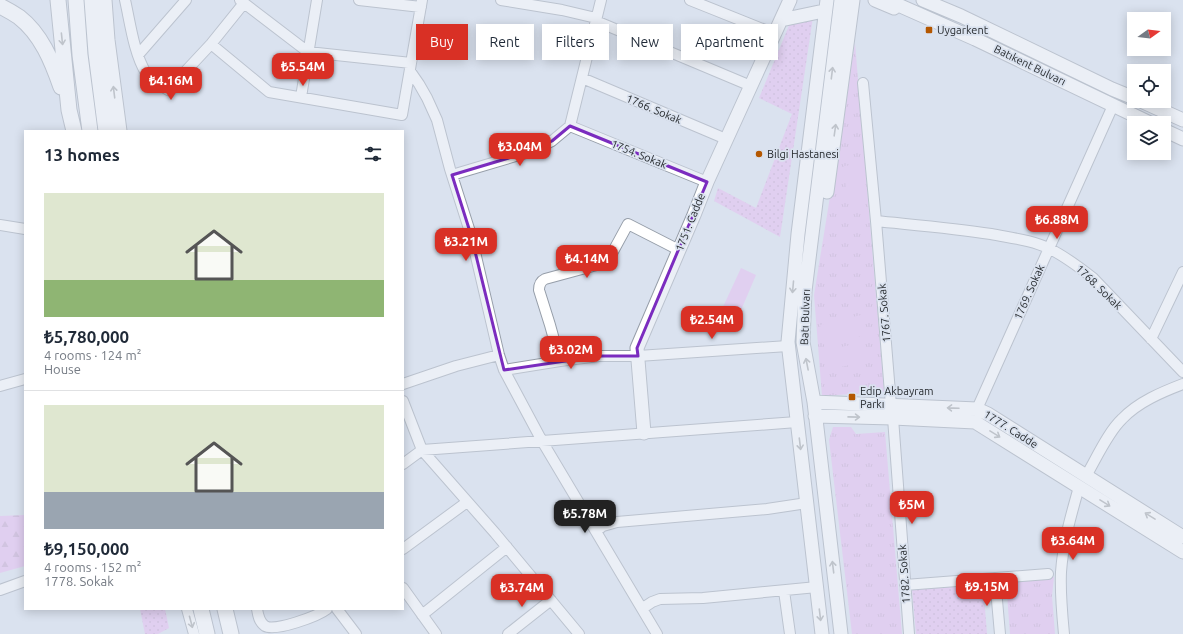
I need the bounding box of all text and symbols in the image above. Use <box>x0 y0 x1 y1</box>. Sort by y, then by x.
north arrow <box>1127 12 1171 56</box>
map controls <box>1127 12 1171 160</box>
chip: Buy <box>416 24 468 60</box>
chip: Rent <box>476 24 534 60</box>
chip: Filters <box>542 24 609 60</box>
chip: New <box>617 24 673 60</box>
chip: Apartment <box>681 24 778 60</box>
place label: Uygarkent <box>937 24 989 36</box>
marker: Uygarkent <box>924 25 934 35</box>
one-way arrow <box>58 32 66 45</box>
street label: Batıkent Bulvarı <box>992 42 1068 88</box>
pin: ₺5.54M <box>270 53 336 87</box>
text: ₺5.54M <box>281 59 325 73</box>
button: locate <box>1127 64 1171 108</box>
pin: ₺4.16M <box>138 67 204 101</box>
one-way arrow <box>828 67 836 80</box>
text: ₺4.16M <box>149 73 193 87</box>
one-way arrow <box>110 86 117 99</box>
street label: 1766. Sokak <box>625 92 684 126</box>
button: layers <box>1127 116 1171 160</box>
one-way arrow <box>831 123 839 136</box>
pin: ₺3.04M <box>487 133 553 167</box>
street label: 1754. Sokak <box>609 137 669 171</box>
text: ₺3.04M <box>498 139 542 153</box>
icon: filters <box>362 143 384 165</box>
text: 13 homes <box>44 145 120 164</box>
place label: Bilgi Hastanesi <box>767 148 839 160</box>
marker: Bilgi Hastanesi <box>754 149 764 159</box>
street label: 1751. Cadde <box>673 191 707 253</box>
pin: ₺6.88M <box>1024 206 1090 240</box>
text: ₺6.88M <box>1035 212 1079 226</box>
icon: home <box>178 219 250 291</box>
pin: ₺3.21M <box>433 228 499 262</box>
text: ₺3.21M <box>444 234 488 248</box>
pin: ₺4.14M <box>554 245 620 279</box>
text: ₺4.14M <box>565 251 609 265</box>
street label: 1769. Sokak <box>1012 262 1047 321</box>
street label: 1768. Sokak <box>1074 262 1125 312</box>
one-way arrow <box>789 280 796 293</box>
street label: 1767. Sokak <box>875 283 893 343</box>
street label: Batı Bulvarı <box>798 289 812 345</box>
pin: ₺2.54M <box>679 306 745 340</box>
text: ₺2.54M <box>690 312 734 326</box>
text: ₺5,780,000 <box>44 327 129 346</box>
pin: ₺3.02M <box>538 336 604 370</box>
text: ₺3.02M <box>549 342 593 356</box>
text: 4 rooms · 124 m² <box>44 348 141 362</box>
one-way arrow <box>803 358 811 371</box>
text: House <box>44 362 81 376</box>
place label: Edip Akbayram Parkı <box>860 385 934 410</box>
marker: Edip Akbayram Parkı <box>847 392 857 402</box>
one-way arrow <box>947 404 960 411</box>
street label: 1777. Cadde <box>982 408 1040 450</box>
one-way arrow <box>847 413 860 421</box>
one-way arrow <box>989 430 1001 438</box>
icon: home <box>178 431 250 503</box>
one-way arrow <box>796 437 804 450</box>
pin: ₺5M <box>893 491 931 525</box>
text: ₺5M <box>899 497 925 511</box>
one-way arrow <box>1099 499 1110 507</box>
pin: ₺5.78M <box>552 500 618 534</box>
text: ₺5.78M <box>563 506 607 520</box>
one-way arrow <box>1144 512 1156 520</box>
pin: ₺3.64M <box>1040 527 1106 561</box>
text: ₺3.64M <box>1051 533 1095 547</box>
text: ₺9,150,000 <box>44 539 129 558</box>
street label: 1782. Sokak <box>896 544 912 604</box>
text: 4 rooms · 152 m² <box>44 560 141 574</box>
one-way arrow <box>829 561 837 574</box>
pin: ₺9.15M <box>954 573 1020 607</box>
text: 1778. Sokak <box>44 574 114 588</box>
pin: ₺3.74M <box>489 574 555 608</box>
text: ₺9.15M <box>965 579 1009 593</box>
text: ₺3.74M <box>500 580 544 594</box>
one-way arrow <box>816 608 824 621</box>
one-way arrow <box>187 615 195 628</box>

